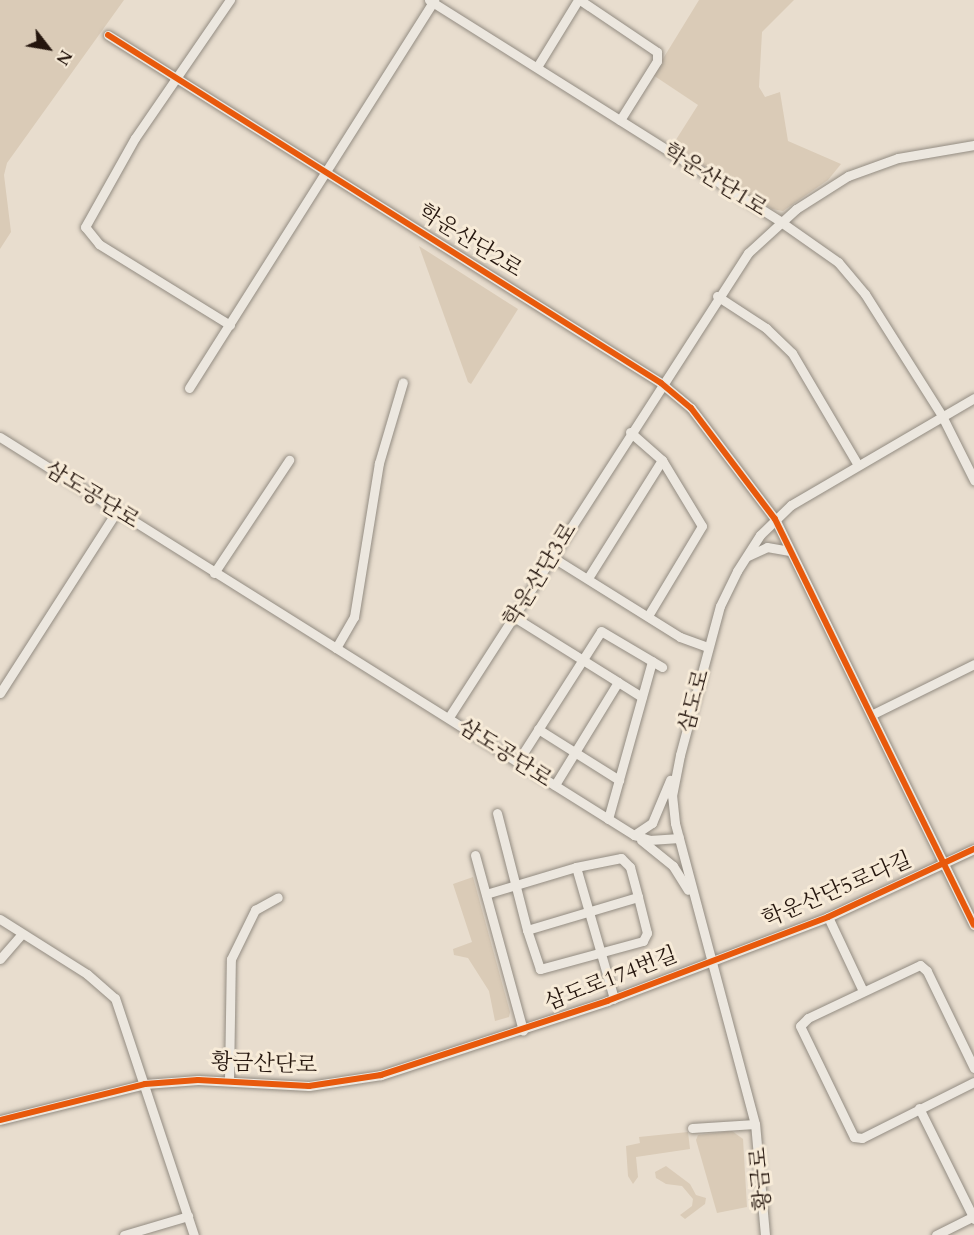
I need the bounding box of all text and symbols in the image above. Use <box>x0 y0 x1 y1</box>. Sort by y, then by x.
north arrow <box>18 18 78 78</box>
text: N <box>50 46 76 69</box>
street label: 학운산단1로 <box>658 138 772 222</box>
street label: 학운산단2로 <box>413 199 527 283</box>
street label: 삼도공단로 <box>40 456 144 534</box>
street label: 학운산단3로 <box>498 518 582 632</box>
street label: 삼도로 <box>673 667 715 735</box>
street label: 삼도공단로 <box>453 713 557 793</box>
street label: 학운산단5로다길 <box>758 847 916 933</box>
street label: 삼도로174번길 <box>541 942 681 1016</box>
street label: 황금산단로 <box>210 1049 318 1079</box>
street label: 황금로 <box>745 1146 777 1212</box>

